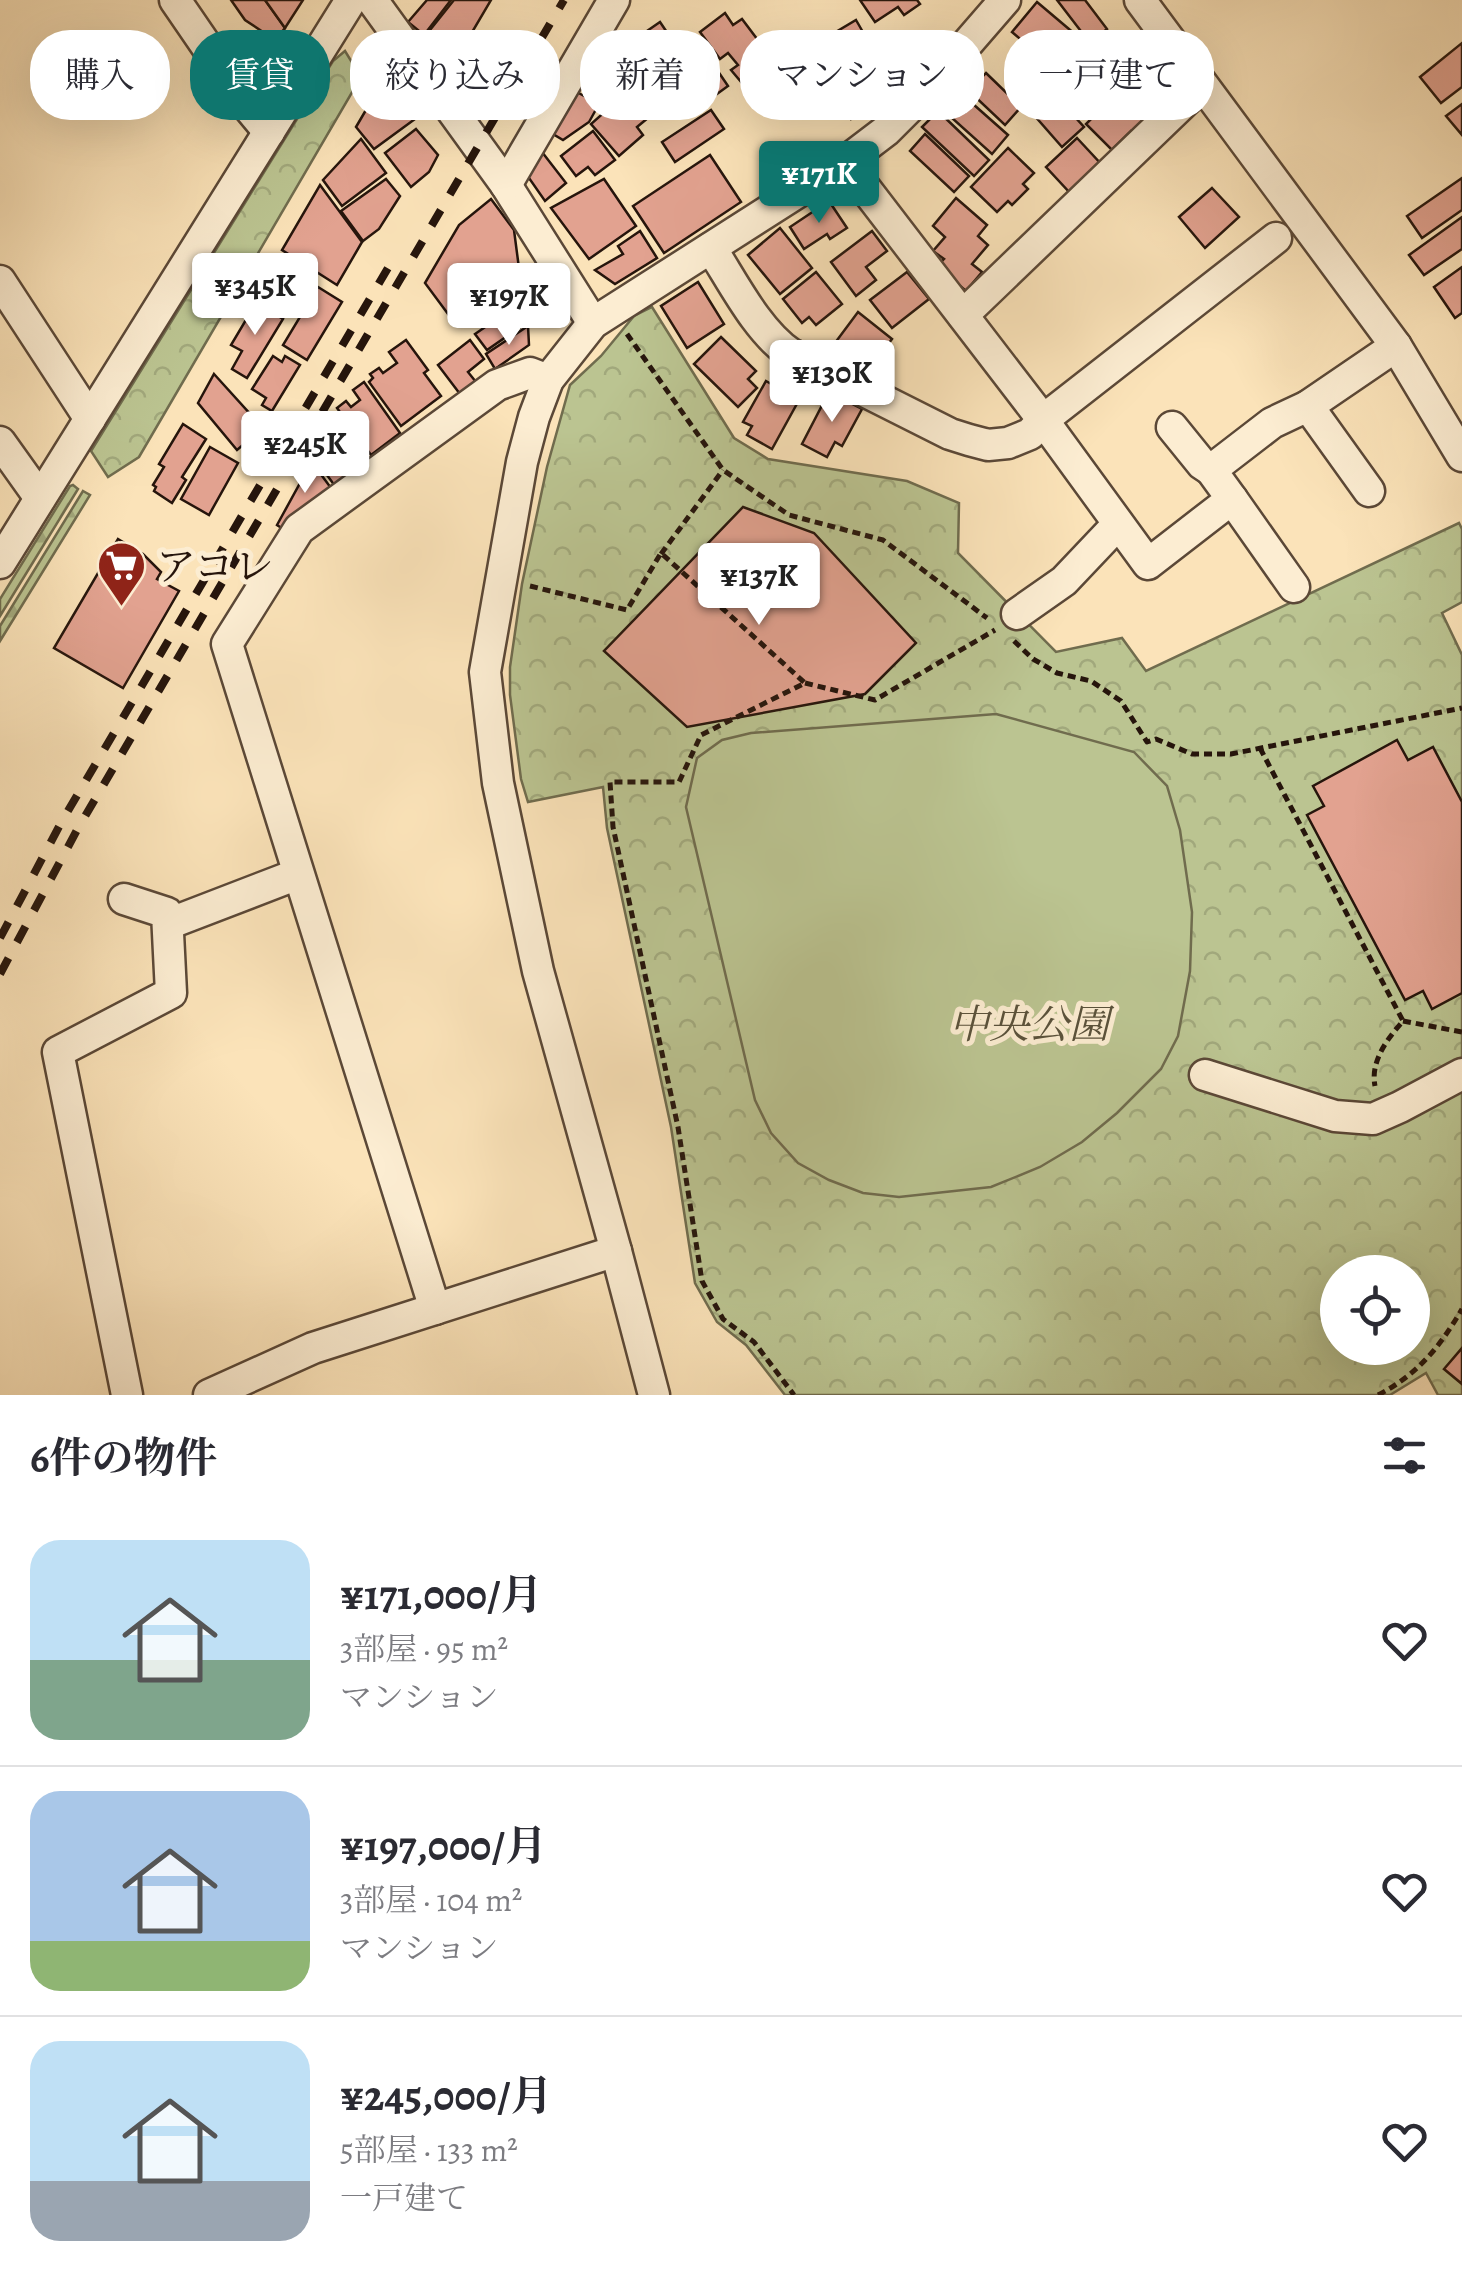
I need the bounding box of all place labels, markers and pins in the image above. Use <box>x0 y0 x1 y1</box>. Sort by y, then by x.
pin: ¥171K <box>749 141 889 226</box>
pin: ¥345K <box>185 253 325 338</box>
pin: ¥197K <box>439 263 579 348</box>
pin: ¥130K <box>762 340 902 425</box>
pin: ¥245K <box>235 411 375 496</box>
place label: アコレ <box>156 539 274 594</box>
supermarket icon: アコレ <box>95 540 147 608</box>
pin: ¥137K <box>689 543 829 628</box>

